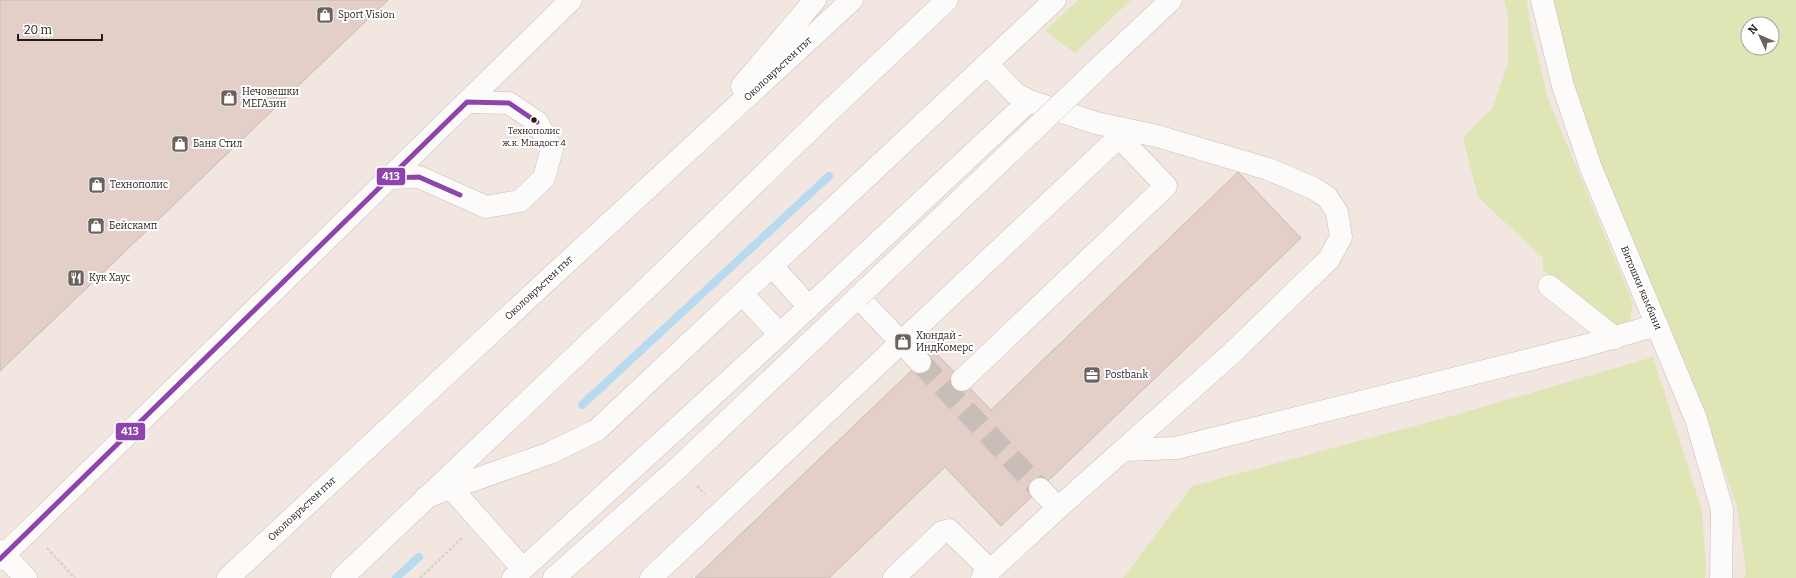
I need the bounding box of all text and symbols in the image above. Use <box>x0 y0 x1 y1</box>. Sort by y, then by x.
shop icon: Sport Vision <box>315 5 335 25</box>
place label: Sport Vision <box>338 9 395 21</box>
scale bar <box>18 16 102 42</box>
north arrow <box>1740 16 1780 56</box>
text: N <box>1746 21 1761 37</box>
text: 20 m <box>24 23 53 37</box>
street label: Околовръстен път <box>742 34 814 104</box>
place label: Нечовешки МЕГАзин <box>242 86 299 110</box>
shop icon: Нечовешки МЕГАзин <box>219 88 239 108</box>
marker: Технополис ж.к. Младост 4 <box>529 115 539 125</box>
place label: Технополис ж.к. Младост 4 <box>502 126 567 148</box>
shop icon: Баня Стил <box>170 134 190 154</box>
place label: Баня Стил <box>193 138 242 150</box>
line badge: 413 <box>376 167 406 186</box>
text: 413 <box>382 170 400 183</box>
shop icon: Технополис <box>87 175 107 195</box>
place label: Технополис <box>110 179 168 191</box>
shop icon: Бейскамп <box>86 216 106 236</box>
place label: Бейскамп <box>109 220 158 232</box>
street label: Витошки камбани <box>1618 244 1665 332</box>
street label: Околовръстен път <box>503 253 575 323</box>
restaurant icon: Кук Хаус <box>66 268 86 288</box>
place label: Кук Хаус <box>89 272 131 284</box>
place label: Хюндай - ИндКомерс <box>916 330 973 354</box>
shop icon: Хюндай - ИндКомерс <box>893 332 913 352</box>
office icon: Postbank <box>1082 365 1102 385</box>
place label: Postbank <box>1105 369 1148 381</box>
line badge: 413 <box>115 422 146 441</box>
text: 413 <box>121 425 139 438</box>
street label: Околовръстен път <box>266 474 338 544</box>

